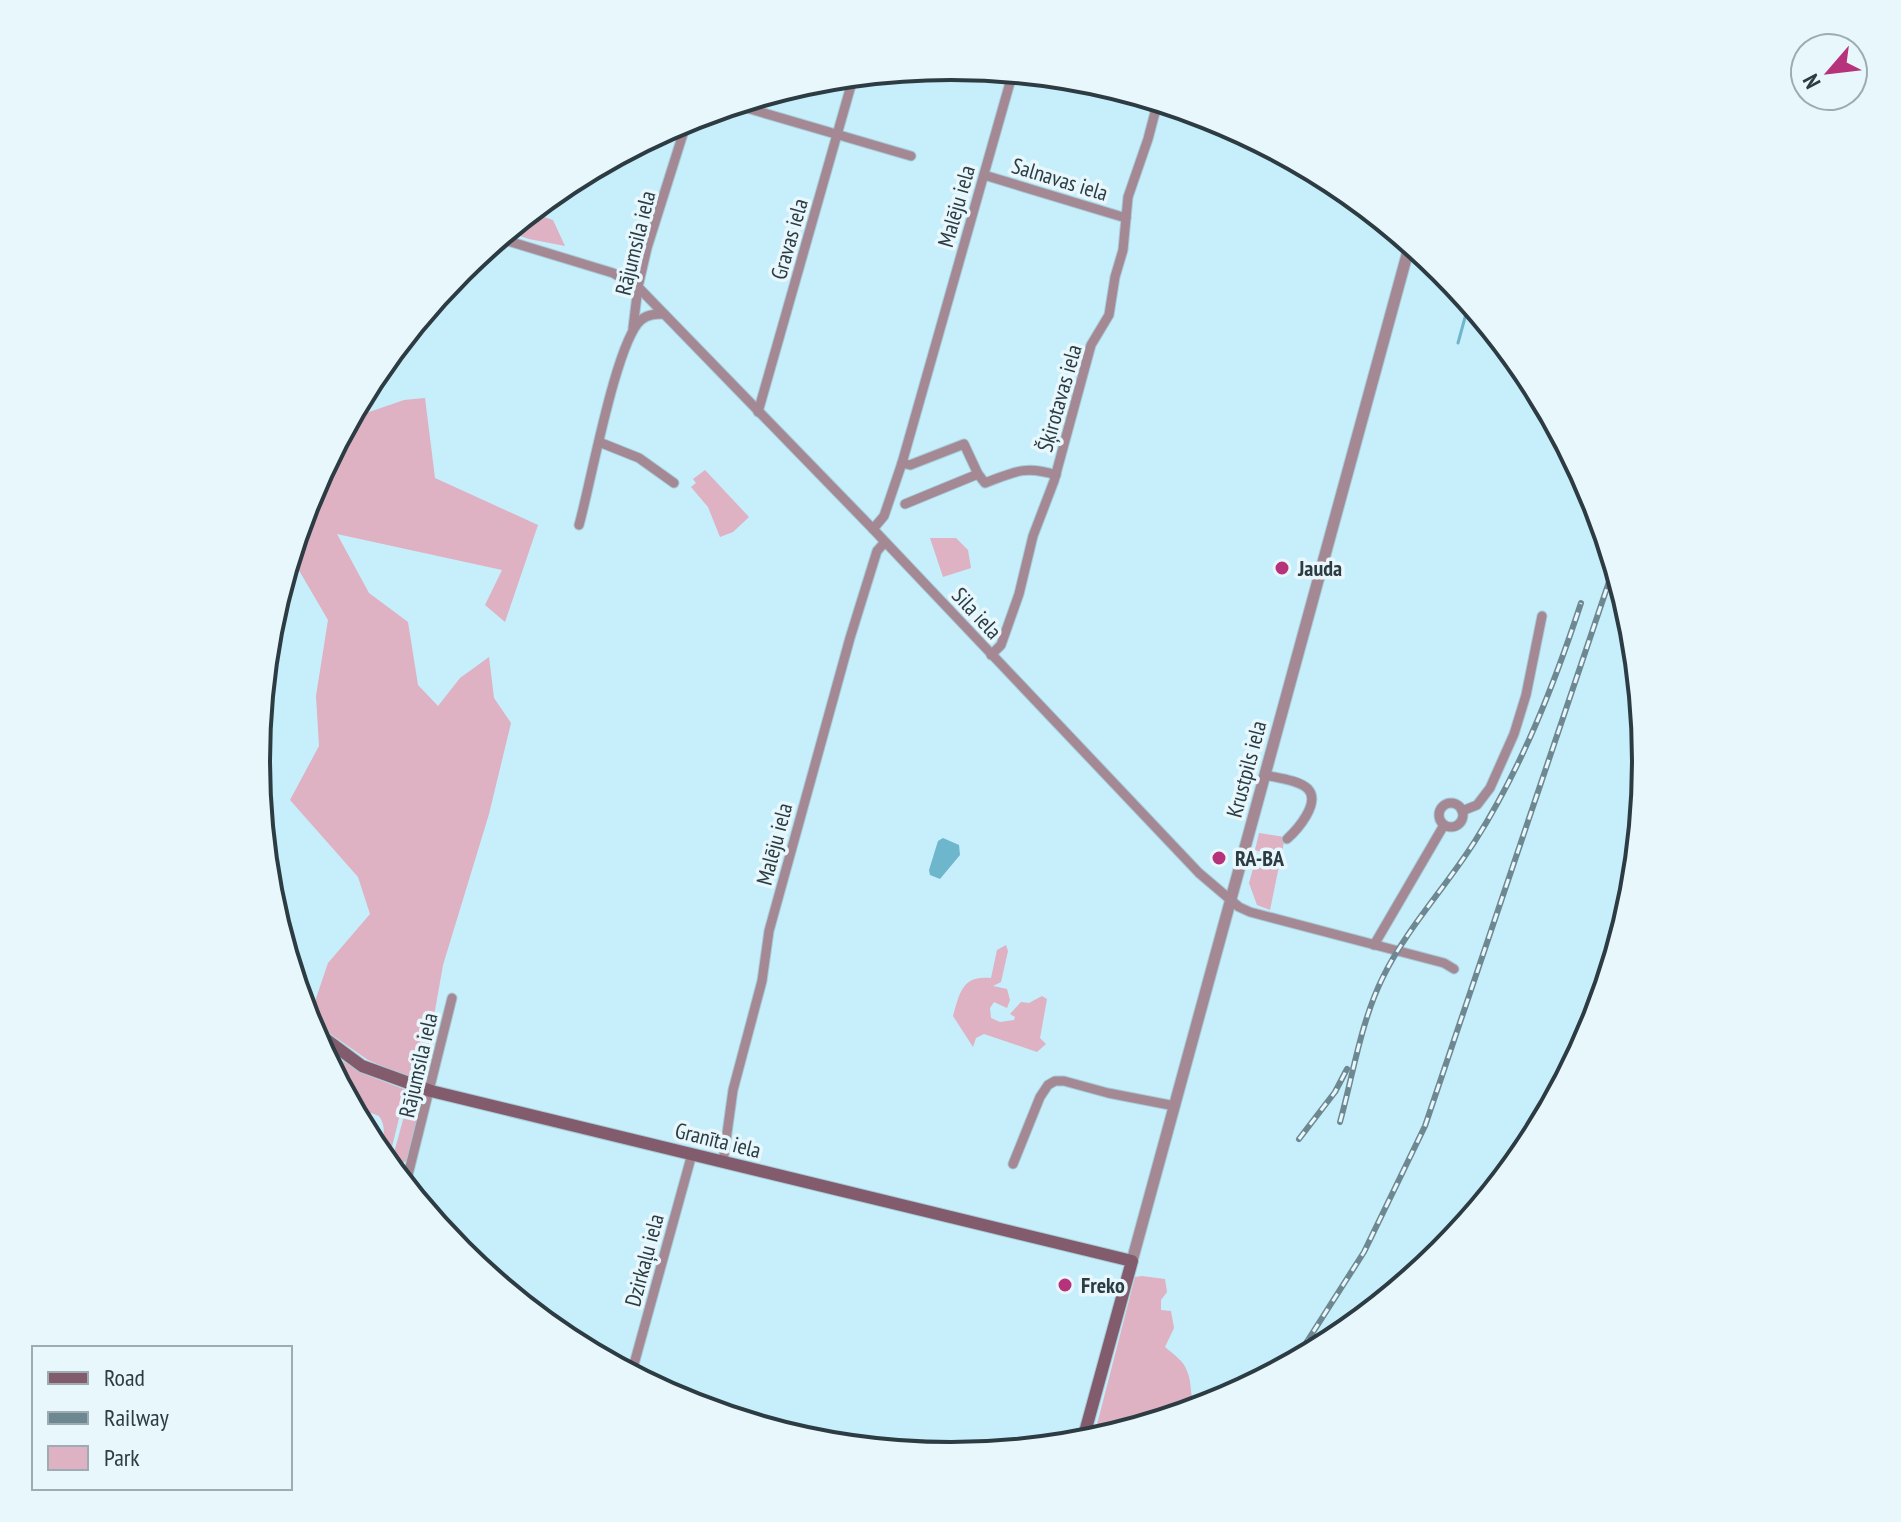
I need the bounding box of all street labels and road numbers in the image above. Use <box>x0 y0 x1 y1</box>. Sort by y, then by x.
street label: Salnavas iela <box>1009 151 1111 207</box>
street label: Malēju iela <box>931 162 981 250</box>
street label: Rājumsila iela <box>609 188 661 298</box>
street label: Gravas iela <box>764 195 814 283</box>
street label: Šķirotavas iela <box>1030 341 1088 455</box>
street label: Sila iela <box>946 581 1008 645</box>
street label: Krustpils iela <box>1220 718 1272 820</box>
street label: Malēju iela <box>750 800 798 888</box>
street label: Rājumsila iela <box>392 1010 444 1120</box>
street label: Granīta iela <box>672 1116 764 1164</box>
street label: Dzirkaļu iela <box>618 1211 670 1309</box>

